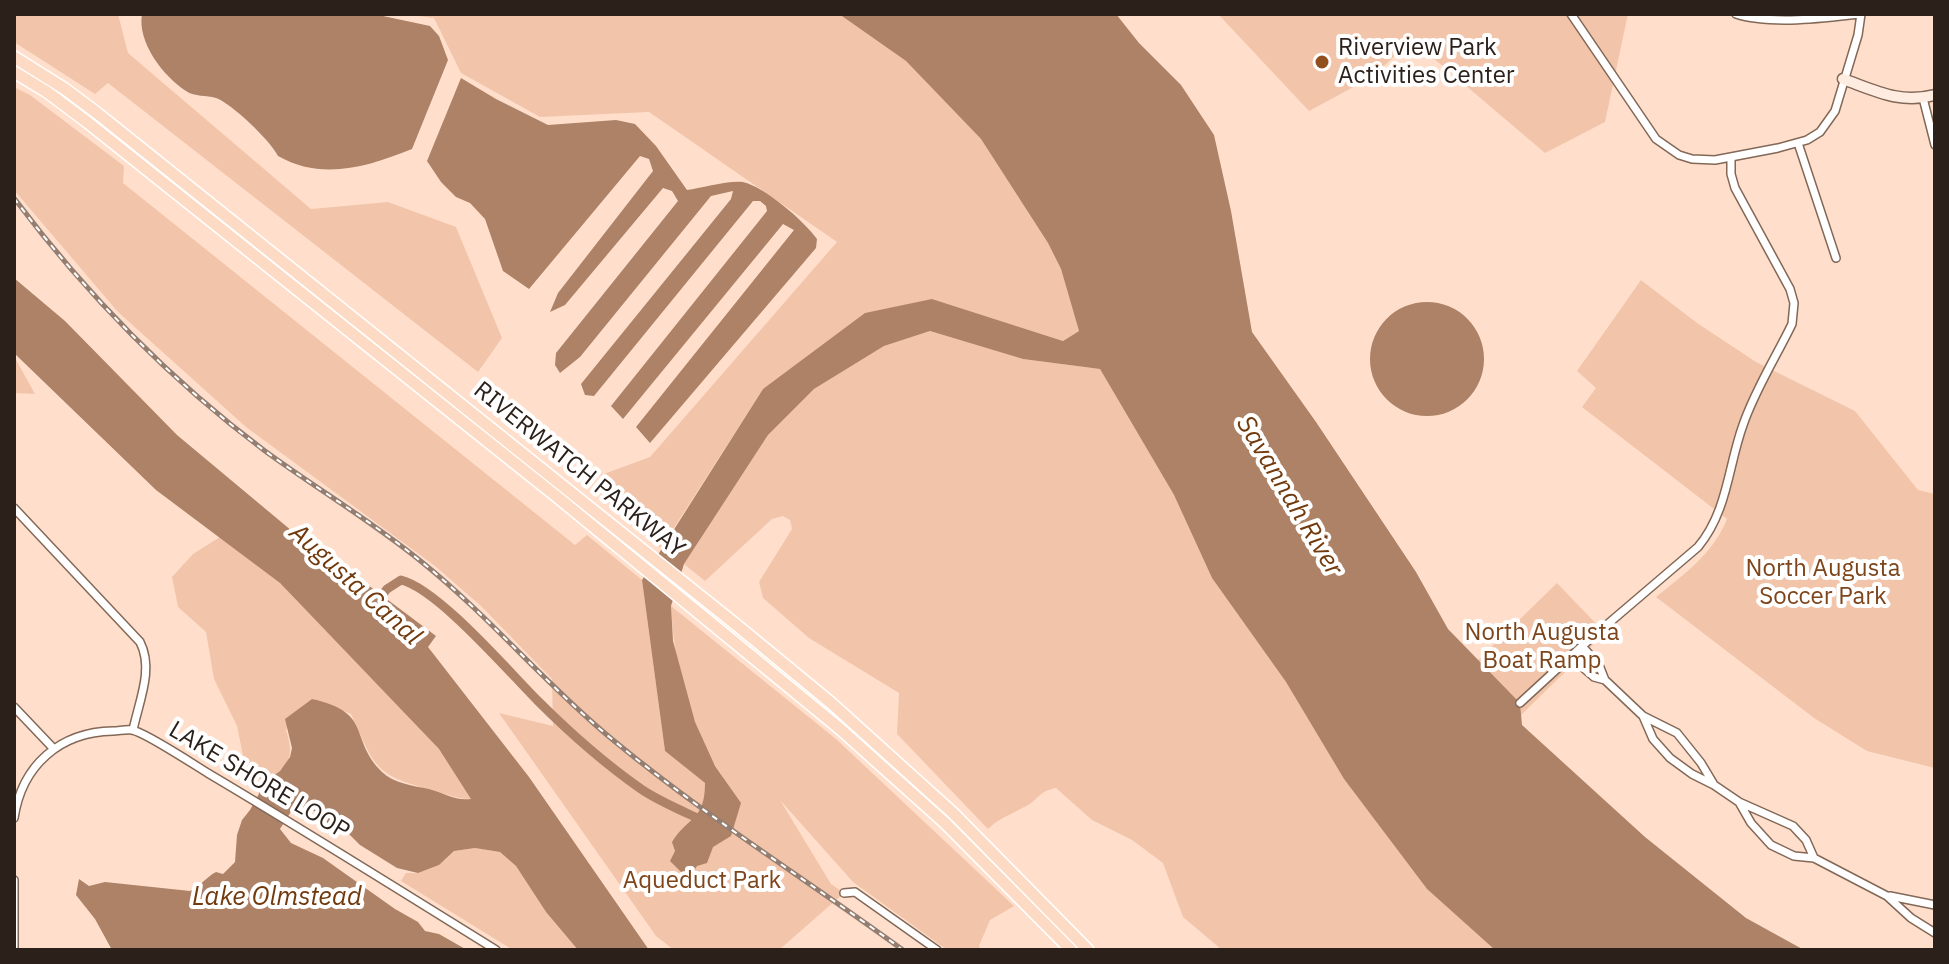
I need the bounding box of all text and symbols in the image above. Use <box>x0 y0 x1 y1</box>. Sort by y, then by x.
place label: Riverview Park Activities Center <box>1338 34 1515 90</box>
marker: Riverview Park Activities Center <box>1313 53 1331 71</box>
street label: RIVERWATCH PARKWAY <box>468 376 690 564</box>
water label: Savannah River <box>1229 410 1349 582</box>
water label: Augusta Canal <box>283 518 427 652</box>
park label: North Augusta Soccer Park <box>1745 555 1901 611</box>
park label: North Augusta Boat Ramp <box>1464 619 1620 675</box>
street label: LAKE SHORE LOOP <box>164 716 354 846</box>
park label: Aqueduct Park <box>623 867 781 895</box>
water label: Lake Olmstead <box>192 881 362 913</box>

